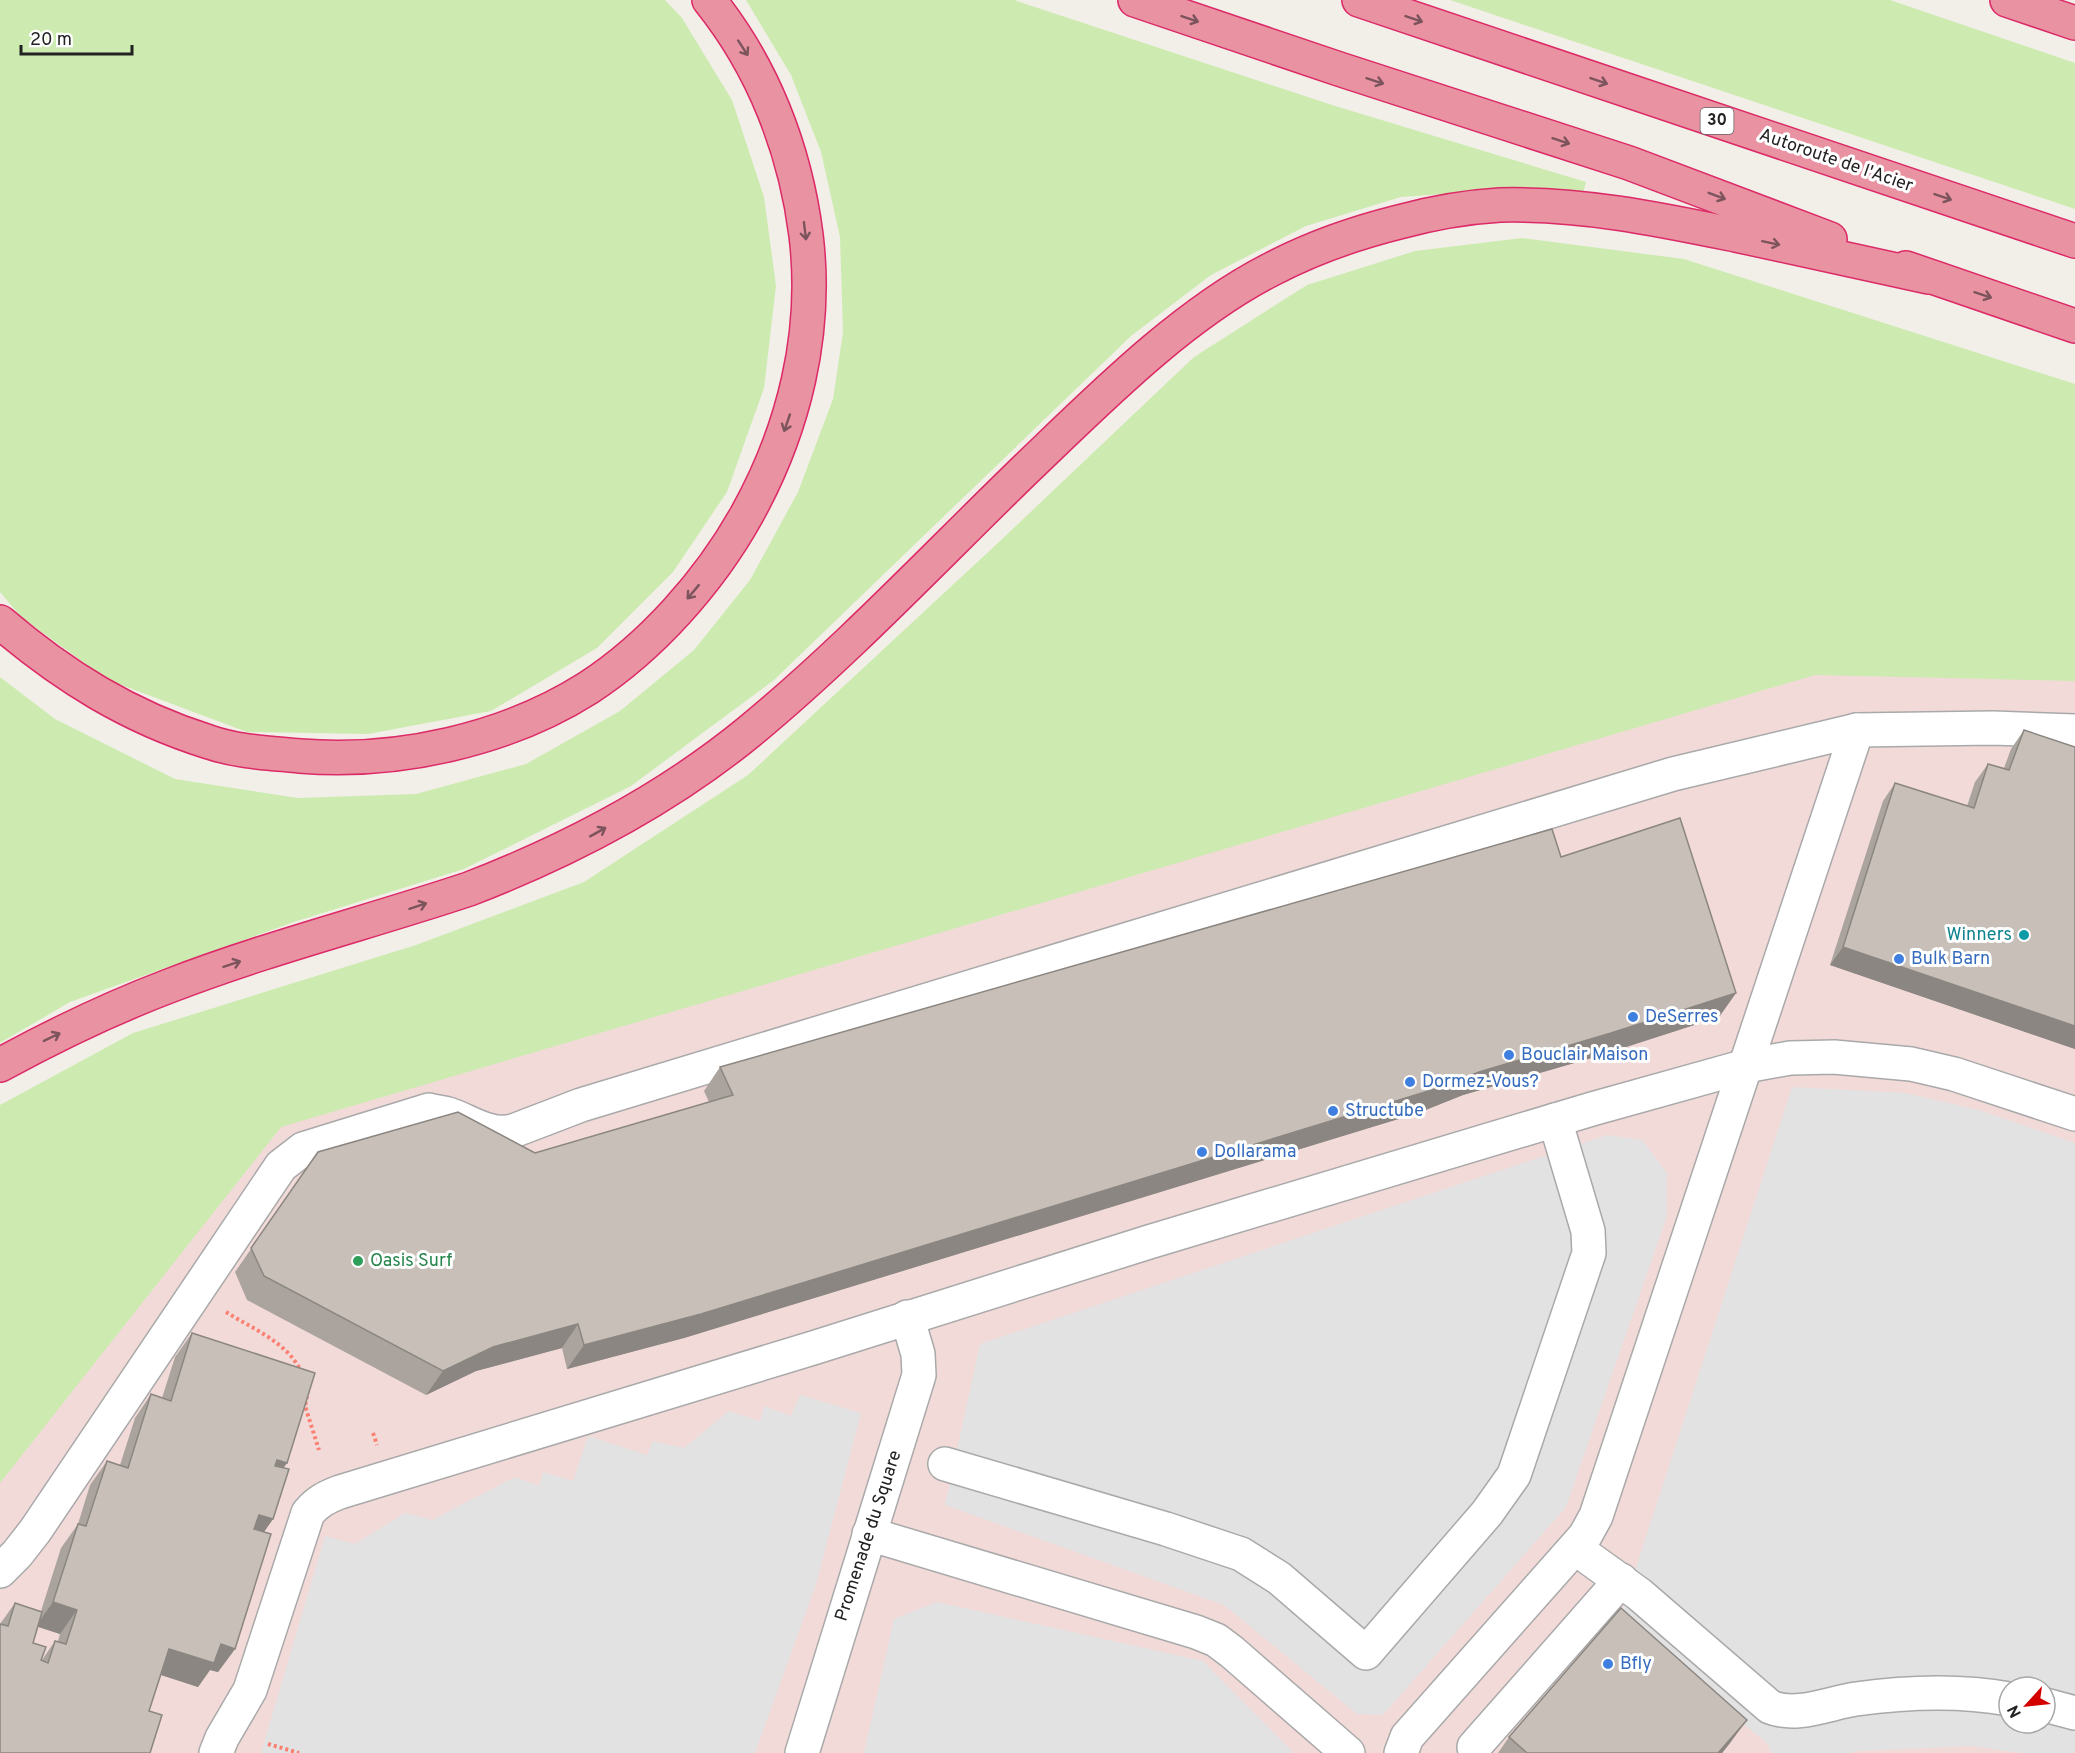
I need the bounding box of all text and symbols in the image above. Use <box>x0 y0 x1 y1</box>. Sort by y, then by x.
one-way arrow <box>1180 14 1199 25</box>
one-way arrow <box>1404 14 1423 25</box>
scale bar <box>21 18 132 56</box>
text: 20 m <box>30 29 72 52</box>
one-way arrow <box>737 39 749 56</box>
one-way arrow <box>1365 76 1384 87</box>
one-way arrow <box>1589 76 1608 87</box>
road number: 30 <box>1700 108 1734 134</box>
street label: Autoroute de l'Acier <box>1756 124 1916 198</box>
one-way arrow <box>1551 136 1570 147</box>
one-way arrow <box>1707 191 1726 202</box>
one-way arrow <box>1933 192 1952 203</box>
one-way arrow <box>800 221 811 240</box>
one-way arrow <box>1761 238 1780 249</box>
one-way arrow <box>1973 290 1992 301</box>
one-way arrow <box>781 413 792 432</box>
one-way arrow <box>686 584 699 600</box>
one-way arrow <box>589 826 606 838</box>
one-way arrow <box>408 900 427 911</box>
place label: Winners <box>1946 924 2012 947</box>
marker: Winners <box>2017 928 2031 942</box>
place label: Bulk Barn <box>1911 948 1990 971</box>
marker: Bulk Barn <box>1892 952 1906 966</box>
one-way arrow <box>222 958 241 969</box>
place label: DeSerres <box>1645 1006 1719 1029</box>
marker: DeSerres <box>1626 1010 1640 1024</box>
one-way arrow <box>42 1031 60 1043</box>
place label: Bouclair Maison <box>1521 1044 1648 1067</box>
marker: Bouclair Maison <box>1502 1048 1516 1062</box>
place label: Dormez-Vous? <box>1422 1071 1539 1094</box>
marker: Dormez-Vous? <box>1403 1075 1417 1089</box>
place label: Structube <box>1345 1100 1424 1123</box>
marker: Structube <box>1326 1104 1340 1118</box>
place label: Dollarama <box>1214 1141 1296 1164</box>
marker: Dollarama <box>1195 1145 1209 1159</box>
place label: Oasis Surf <box>370 1250 452 1273</box>
marker: Oasis Surf <box>351 1254 365 1268</box>
street label: Promenade du Square <box>830 1448 908 1624</box>
place label: Bfly <box>1620 1653 1652 1676</box>
marker: Bfly <box>1601 1657 1615 1671</box>
north arrow <box>1997 1675 2057 1735</box>
text: N <box>2004 1701 2027 1721</box>

